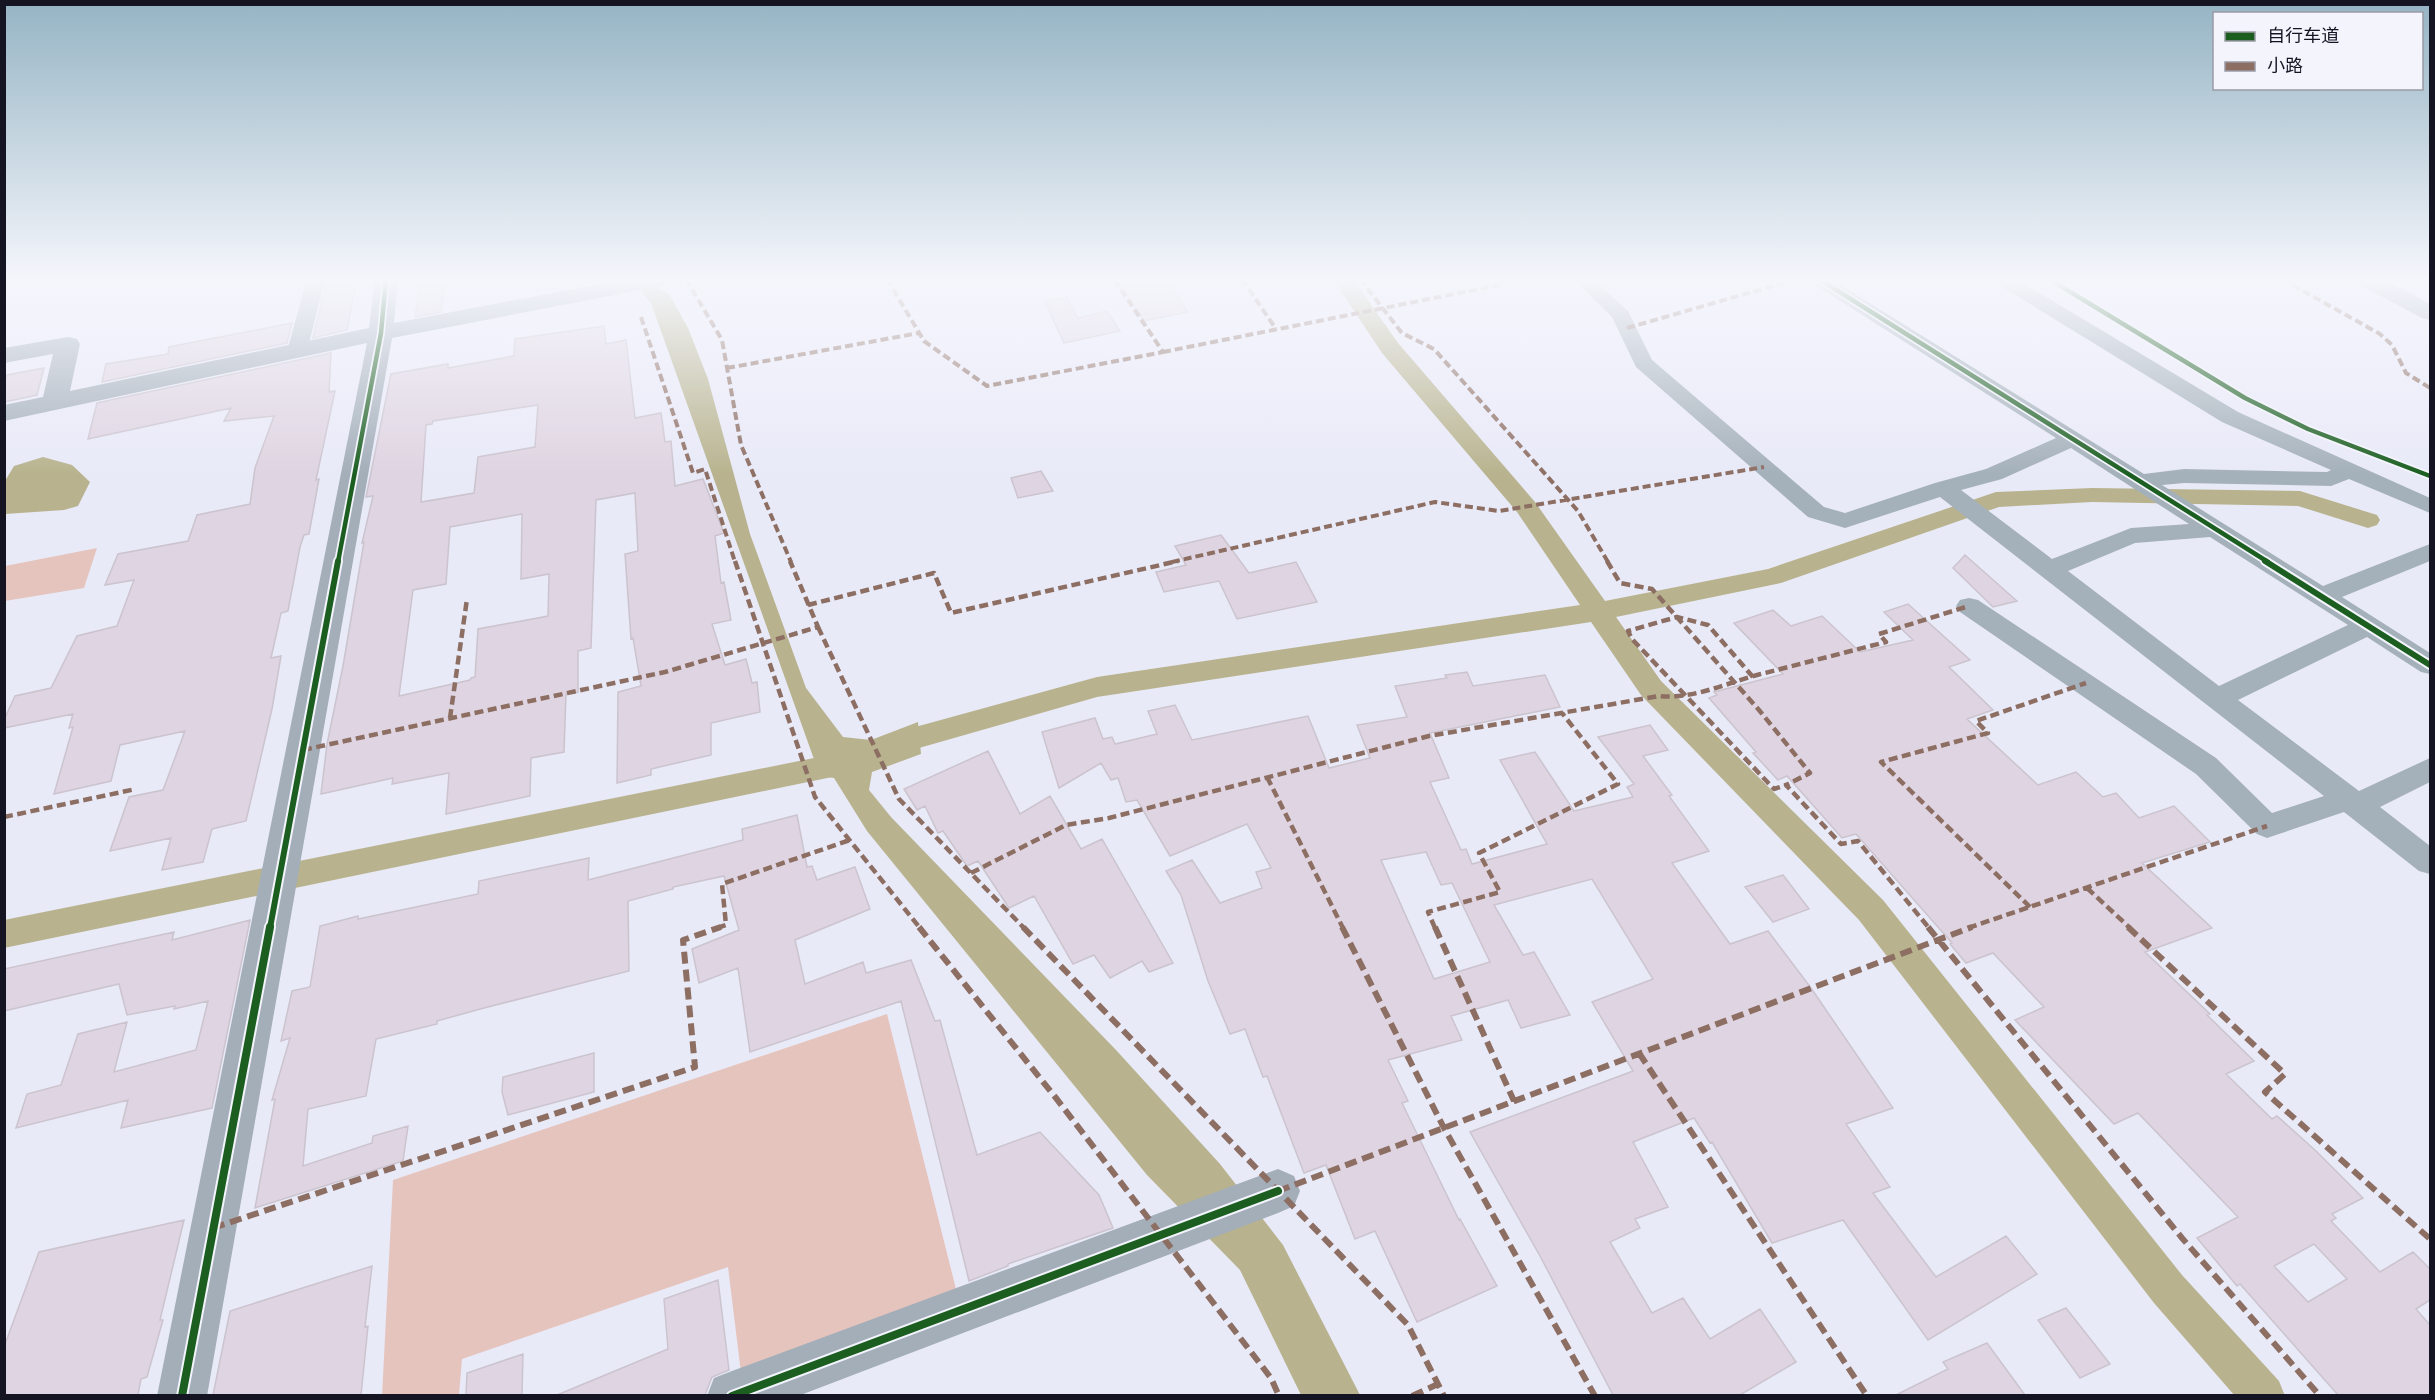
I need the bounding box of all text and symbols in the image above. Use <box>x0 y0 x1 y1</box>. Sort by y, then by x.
legend <box>2213 12 2423 90</box>
text: 自行车道 <box>2267 22 2339 49</box>
text: 小路 <box>2267 52 2303 79</box>

